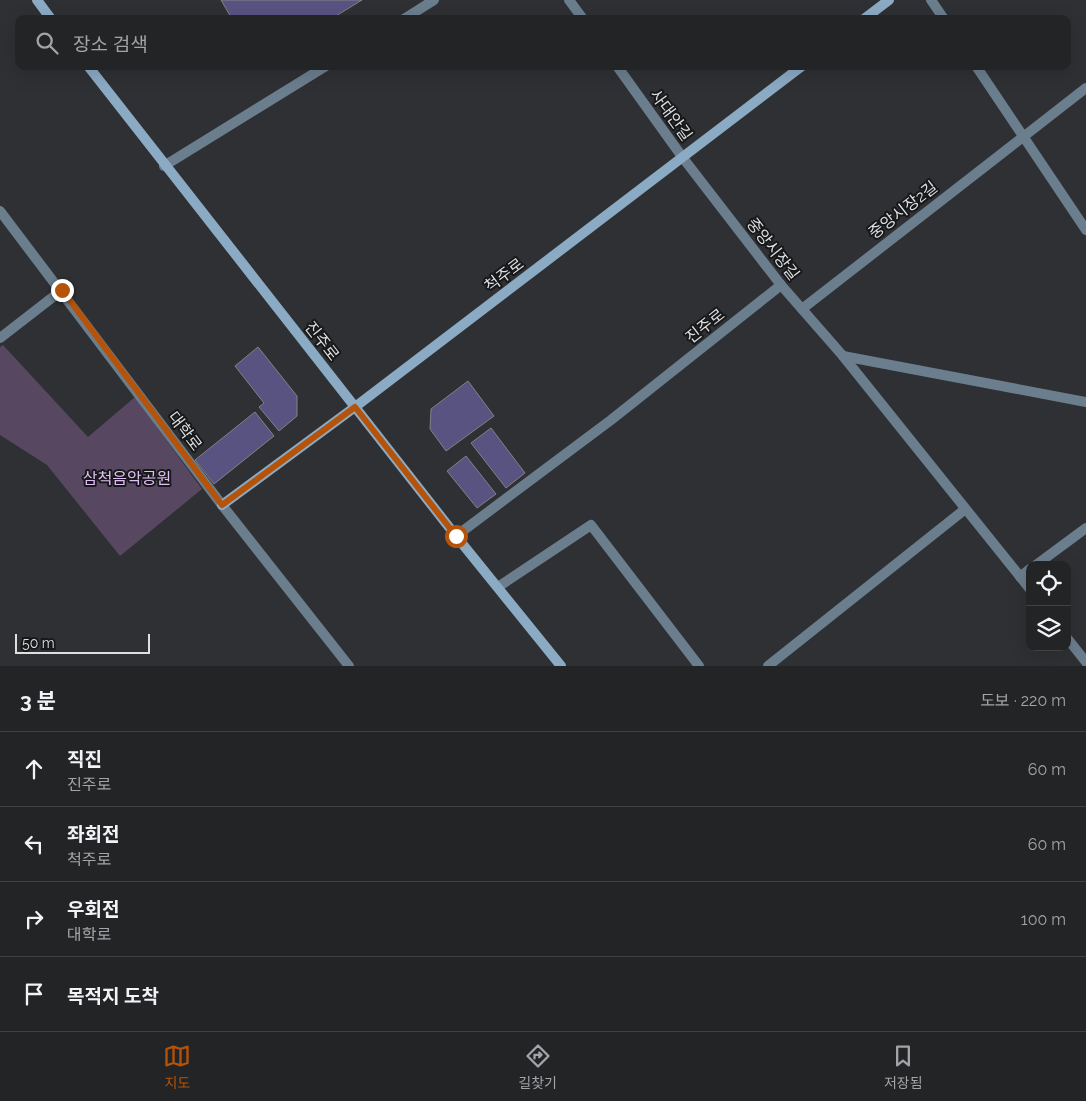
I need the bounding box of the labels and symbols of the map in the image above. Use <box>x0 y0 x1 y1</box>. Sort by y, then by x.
street label: 사대안길 <box>646 86 696 144</box>
street label: 중앙시장2길 <box>865 177 941 243</box>
street label: 중앙시장길 <box>743 214 803 284</box>
street label: 척주로 <box>481 254 528 296</box>
route end <box>51 279 74 302</box>
street label: 진주로 <box>682 305 728 347</box>
street label: 진주로 <box>301 318 343 364</box>
street label: 대학로 <box>164 408 206 455</box>
park label: 삼척음악공원 <box>83 469 171 488</box>
route start <box>445 525 468 548</box>
scale bar <box>15 631 150 654</box>

